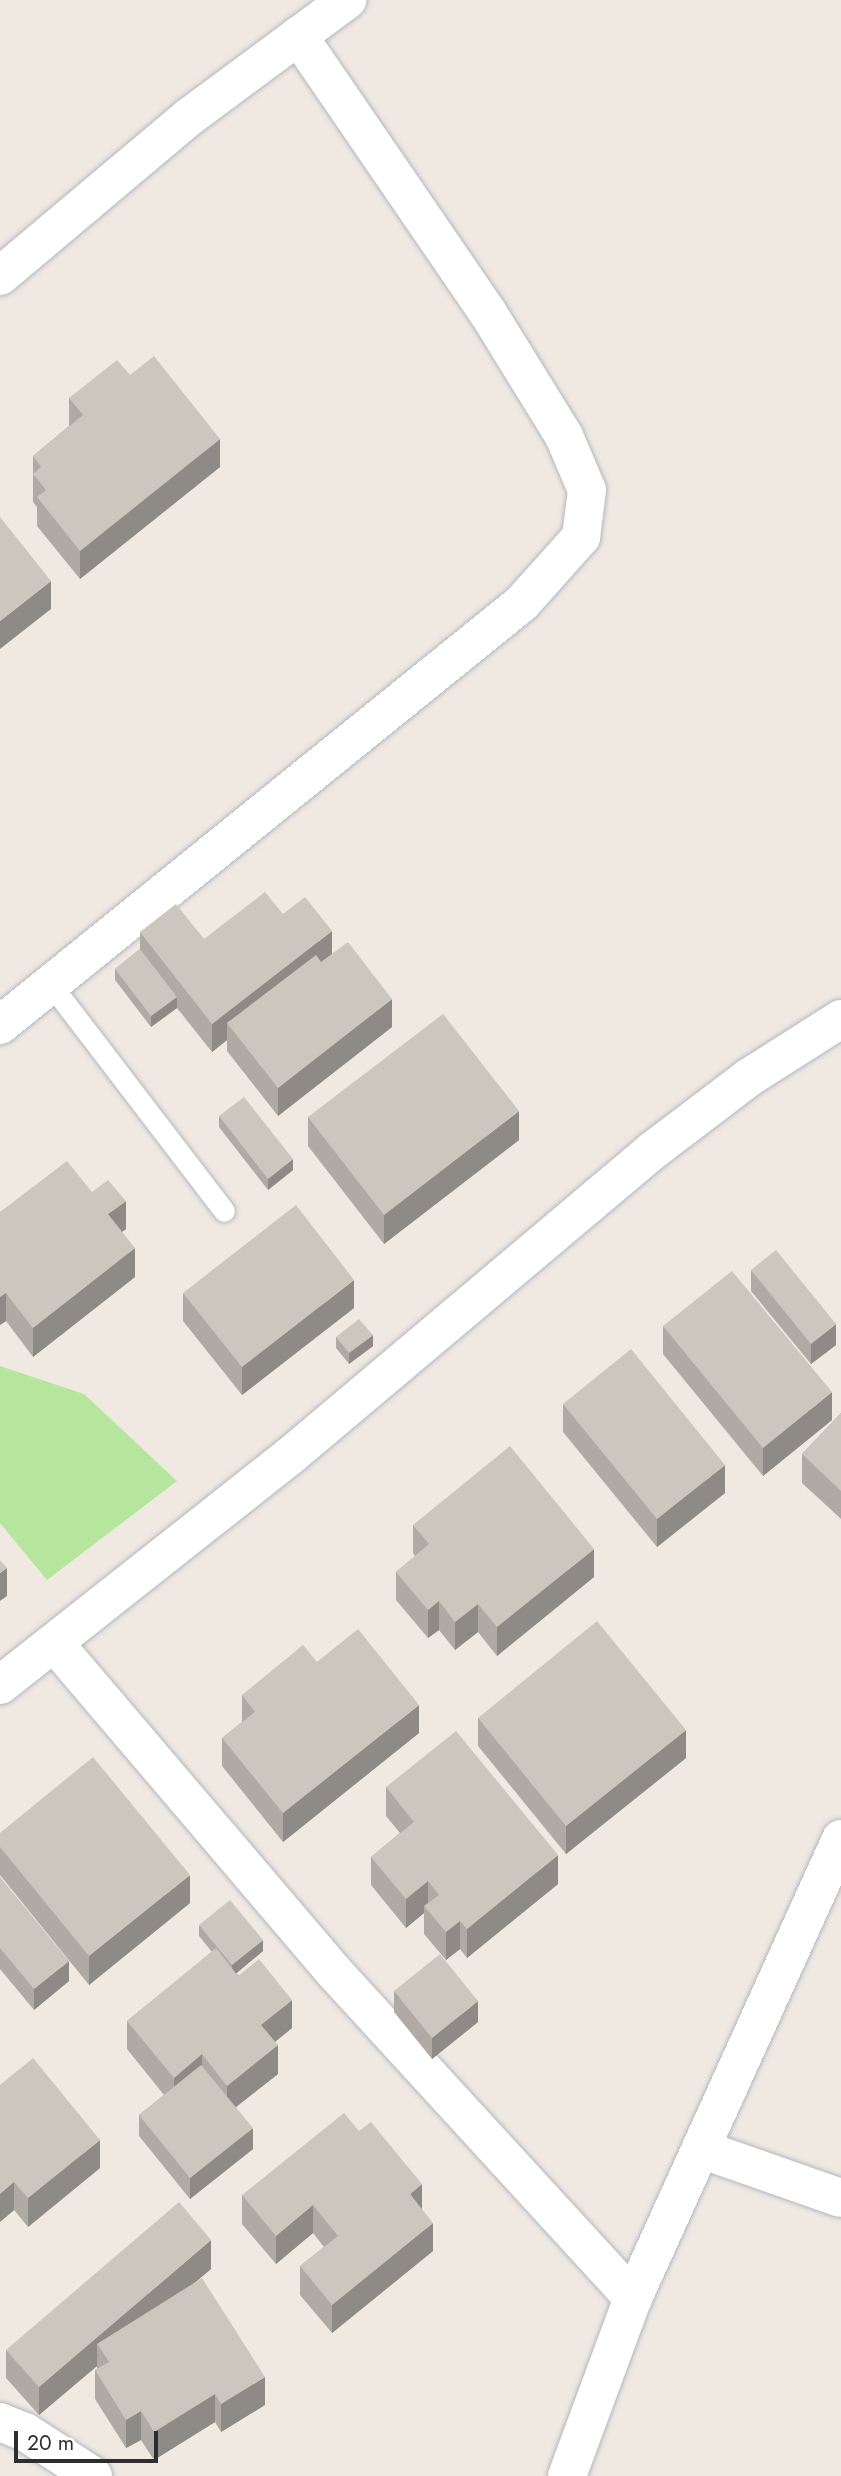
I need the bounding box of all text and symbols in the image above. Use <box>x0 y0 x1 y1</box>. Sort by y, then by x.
scale bar <box>18 2416 161 2460</box>
text: 20 m <box>27 2428 74 2458</box>

